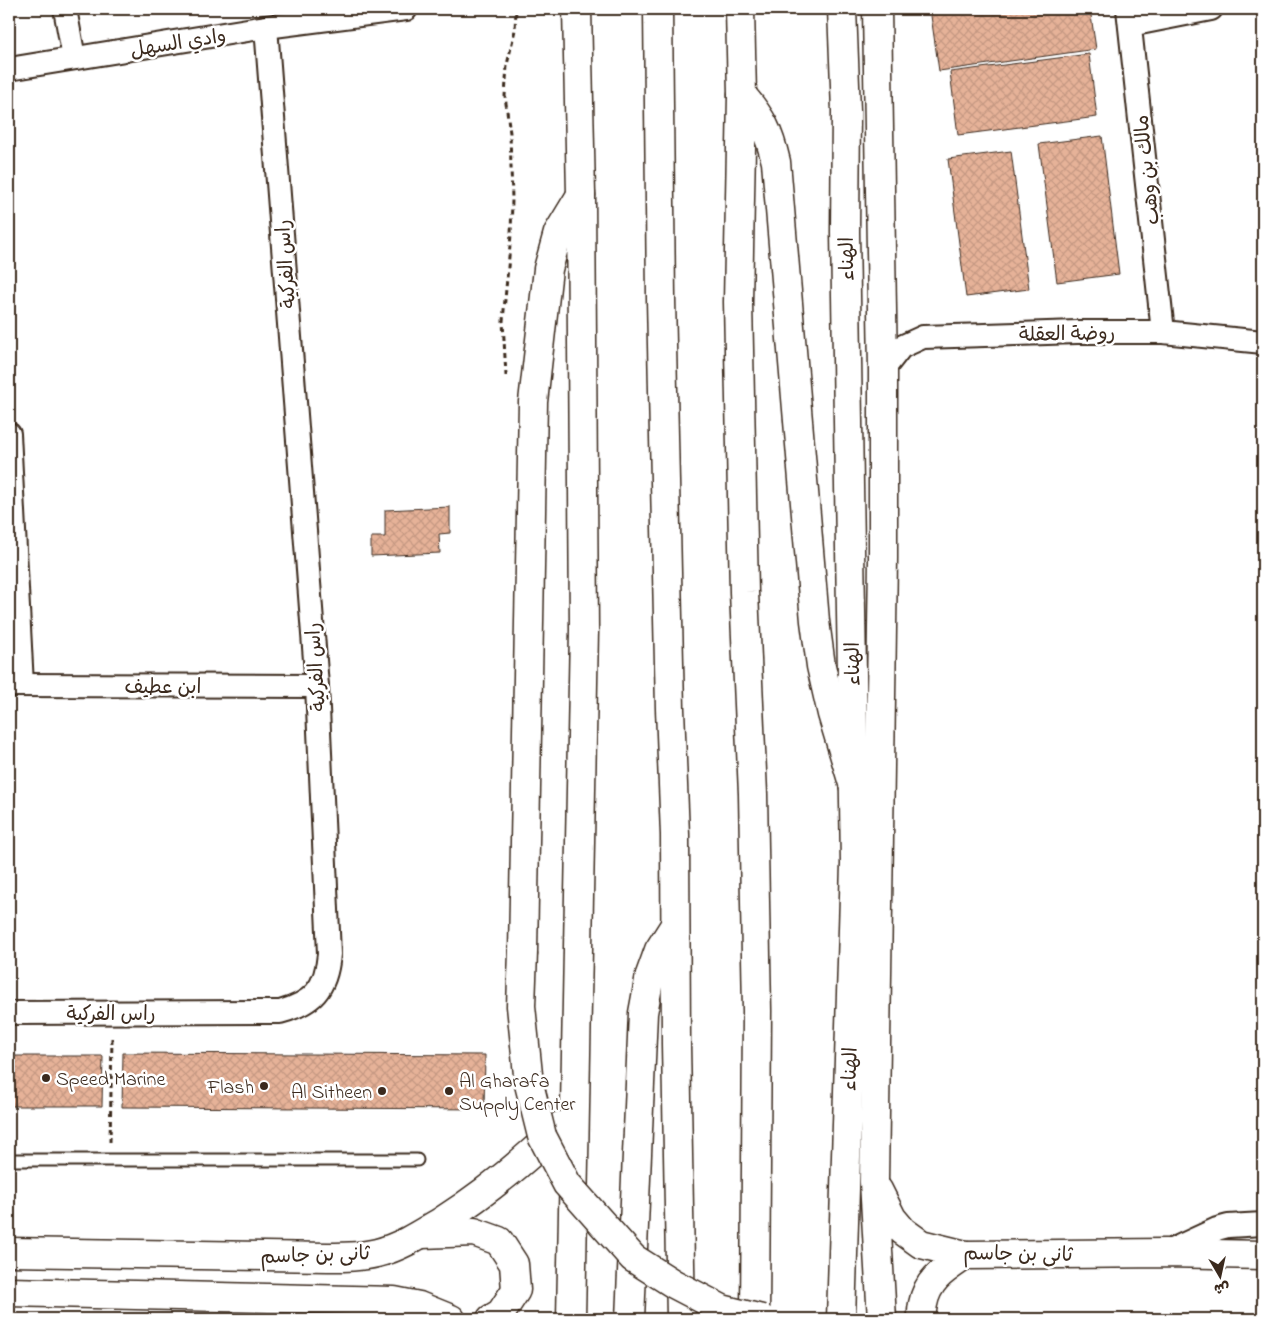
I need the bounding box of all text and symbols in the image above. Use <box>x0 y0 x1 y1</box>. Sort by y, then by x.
street label: وادي السهل <box>128 23 228 66</box>
street label: مالك بن وهب <box>1128 113 1169 226</box>
street label: راس الفركية <box>270 218 305 309</box>
street label: الهناء <box>834 237 863 281</box>
street label: روضة العقلة <box>1019 320 1115 351</box>
street label: راس الفركية <box>300 621 335 712</box>
street label: الهناء <box>840 642 869 686</box>
street label: ابن عطيف <box>124 674 202 703</box>
street label: راس الفركية <box>66 1001 156 1030</box>
street label: الهناء <box>836 1047 867 1092</box>
place label: Speed Marine <box>56 1066 165 1095</box>
place label: Al Gharafa Supply Center <box>459 1068 576 1120</box>
marker: Speed Marine <box>40 1072 52 1084</box>
place label: Flash <box>206 1074 254 1103</box>
place label: Al Sitheen <box>291 1079 372 1108</box>
marker: Flash <box>258 1080 270 1092</box>
marker: Al Sitheen <box>376 1085 388 1097</box>
marker: Al Gharafa Supply Center <box>443 1085 455 1097</box>
street label: ثانى بن جاسم <box>260 1240 371 1273</box>
street label: ثانى بن جاسم <box>963 1240 1074 1271</box>
north arrow <box>1194 1250 1244 1300</box>
text: ش <box>1213 1276 1231 1299</box>

